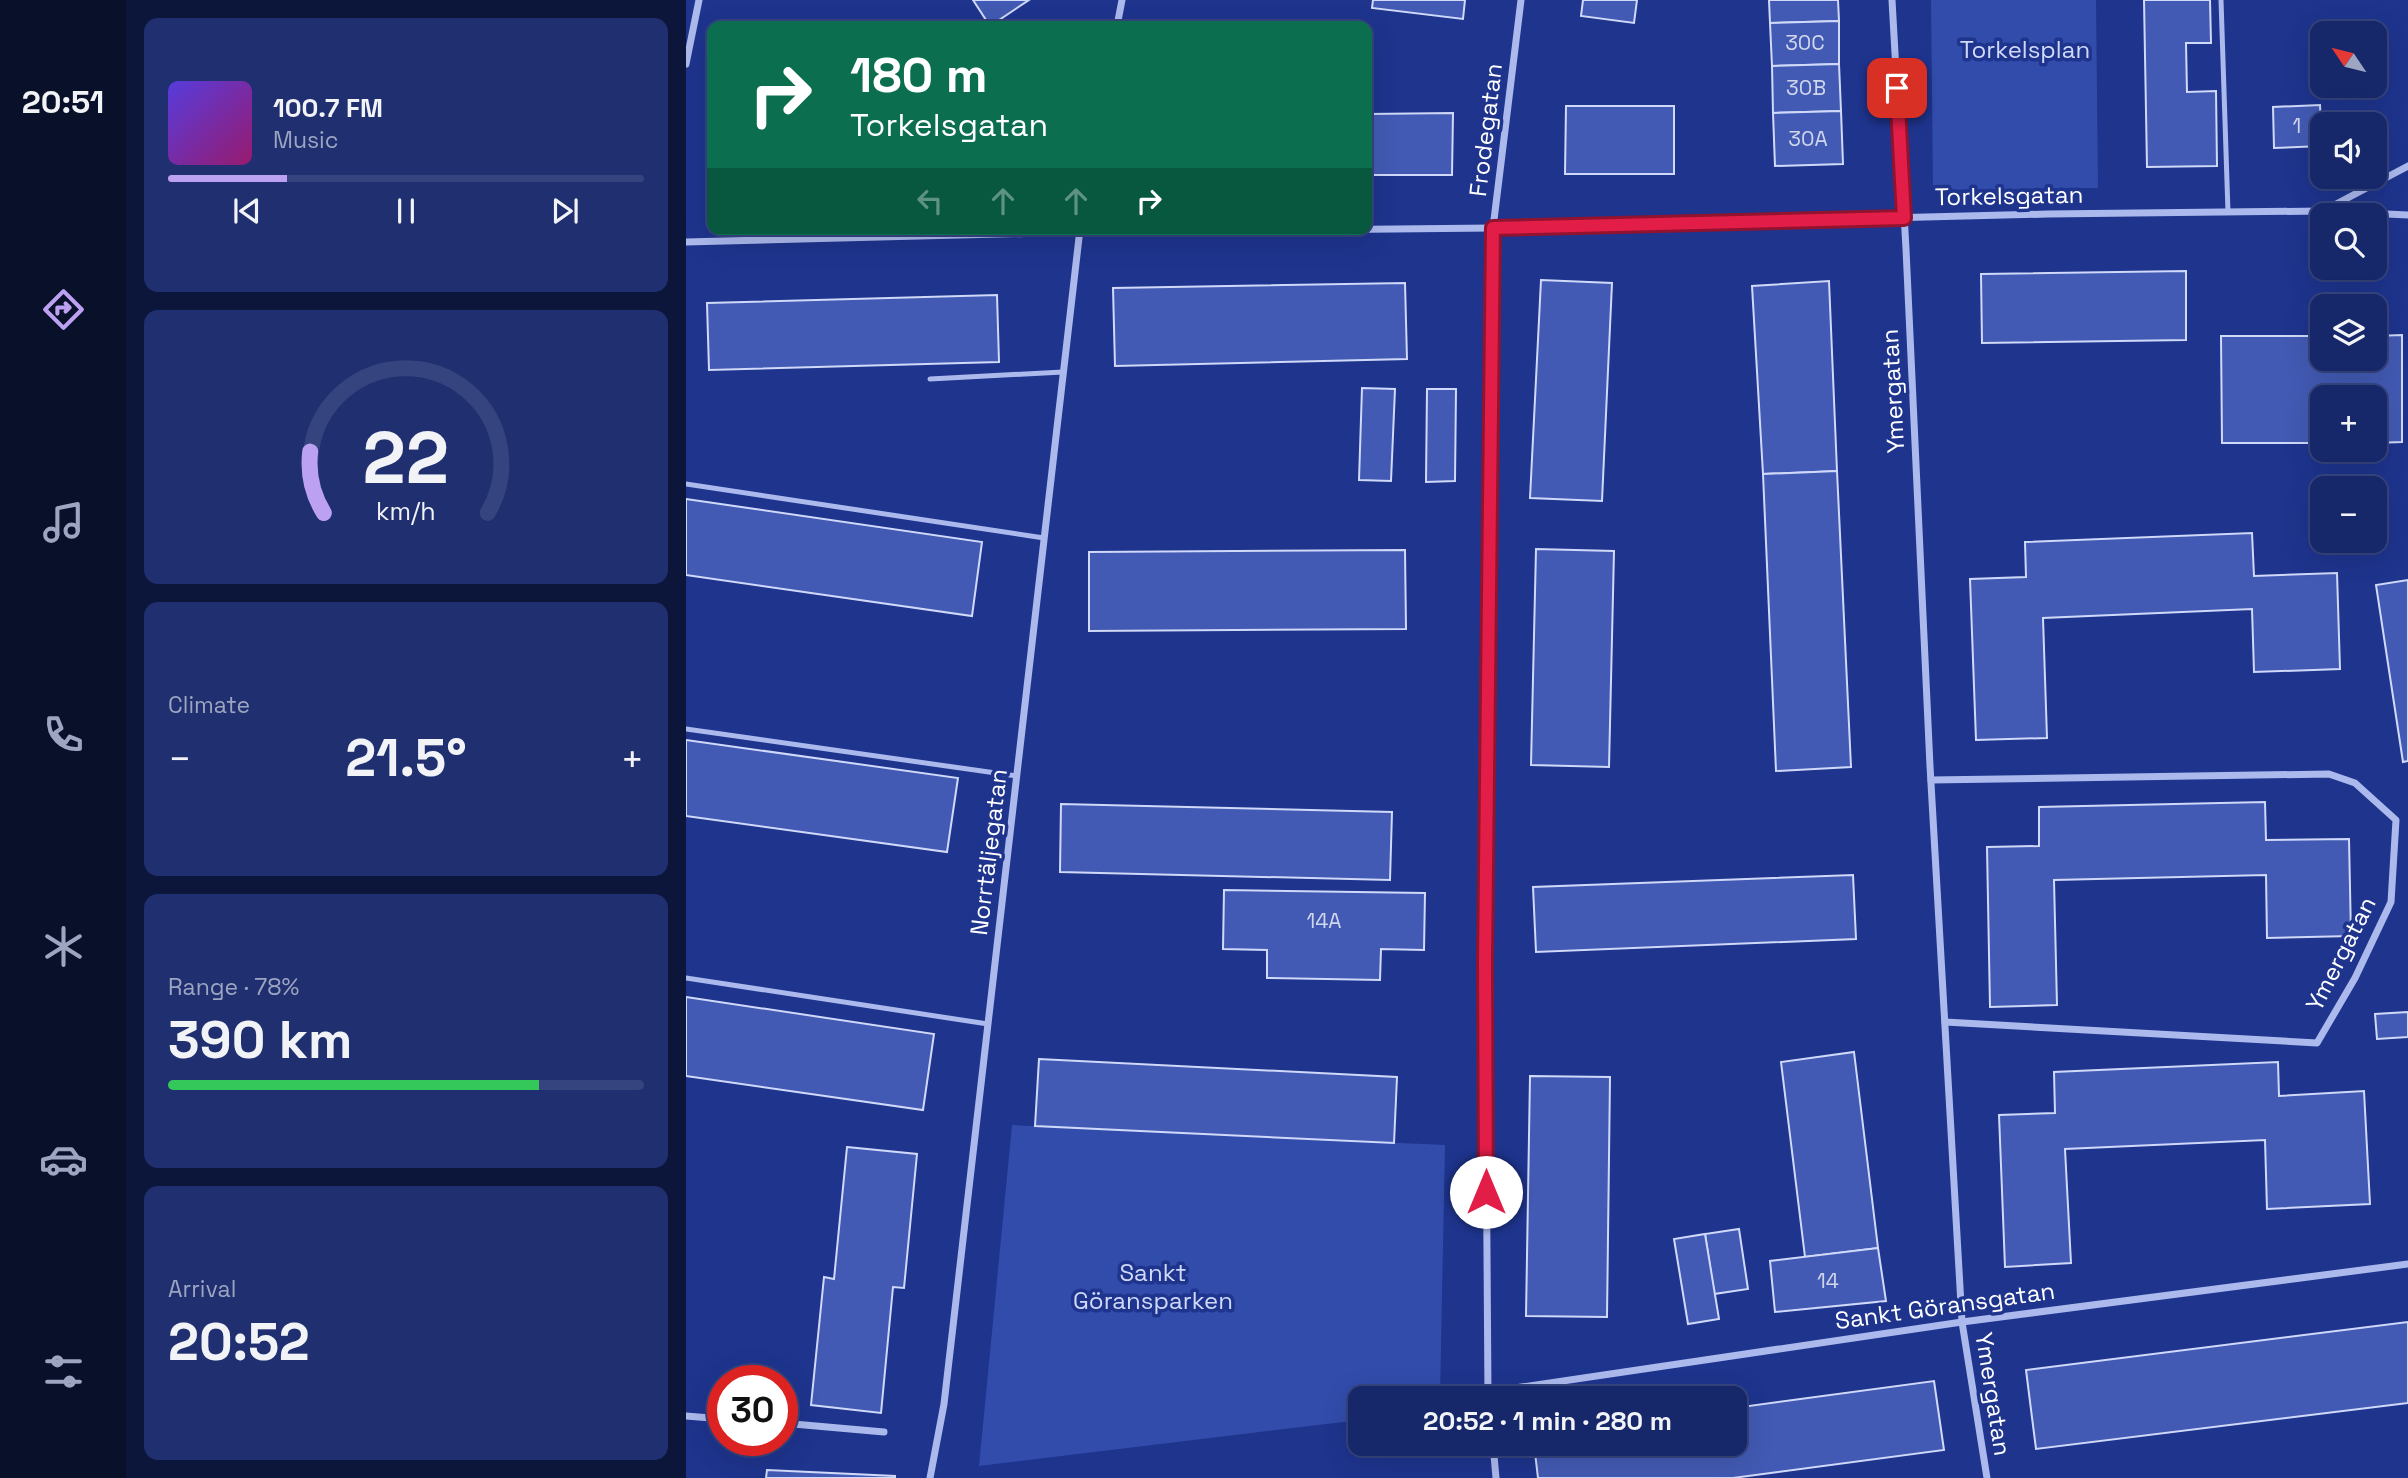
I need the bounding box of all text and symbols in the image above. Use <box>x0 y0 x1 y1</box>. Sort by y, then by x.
north arrow <box>2310 21 2387 98</box>
map controls <box>2310 21 2387 553</box>
house number: 30C <box>1785 29 1825 56</box>
park label: Torkelsplan <box>1960 34 2090 65</box>
text: 180 m <box>850 44 988 106</box>
icon: right <box>735 49 826 140</box>
pin <box>1867 58 1927 118</box>
street label: Frodegatan <box>1462 62 1509 198</box>
icon: arrive <box>1878 69 1916 107</box>
house number: 30B <box>1786 74 1826 101</box>
text: 20:51 <box>22 82 104 122</box>
text: 100.7 FM <box>273 91 383 125</box>
text: Torkelsgatan <box>850 105 1048 145</box>
house number: 1 <box>2293 112 2301 139</box>
button: sound <box>2310 112 2387 189</box>
text: Music <box>273 125 338 155</box>
house number: 30A <box>1788 125 1828 152</box>
street label: Torkelsgatan <box>1934 179 2084 212</box>
icon: left <box>911 182 949 220</box>
icon: ahead <box>984 182 1022 220</box>
icon: ahead <box>1057 182 1095 220</box>
icon: right <box>1130 182 1168 220</box>
icon: previous <box>228 192 266 230</box>
icon: pause <box>387 192 425 230</box>
icon: next <box>546 192 584 230</box>
button: search <box>2310 203 2387 280</box>
icon: directions <box>39 285 88 334</box>
button: layers <box>2310 294 2387 371</box>
street label: Ymergatan <box>1874 328 1911 454</box>
button: + <box>2310 385 2387 462</box>
text: 22 <box>363 411 449 504</box>
button: − <box>2310 476 2387 553</box>
text: km/h <box>376 495 436 527</box>
icon: music <box>39 498 88 547</box>
text: Climate <box>168 690 250 720</box>
icon: phone <box>39 710 88 759</box>
text: 21.5° <box>345 725 467 791</box>
text: − <box>168 735 192 783</box>
text: + <box>620 735 644 783</box>
street label: Norrtäljegatan <box>963 767 1014 937</box>
street label: Ymergatan <box>2299 891 2383 1016</box>
house number: 14A <box>1306 907 1342 934</box>
icon: climate <box>39 922 88 971</box>
text: Range · 78% <box>168 972 299 1002</box>
text: 390 km <box>168 1007 352 1073</box>
icon: car <box>39 1135 88 1184</box>
position arrow <box>1449 1155 1523 1229</box>
park label: Sankt Göransparken <box>1073 1257 1233 1316</box>
house number: 14 <box>1817 1267 1839 1294</box>
text: Arrival <box>168 1274 236 1304</box>
street label: Sankt Göransgatan <box>1833 1275 2057 1336</box>
text: 20:52 <box>168 1309 310 1375</box>
street label: Ymergatan <box>1968 1330 2019 1458</box>
icon: filters <box>39 1347 88 1396</box>
speed limit sign: 30 <box>707 1365 798 1456</box>
text: 20:52 · 1 min · 280 m <box>1423 1404 1672 1438</box>

